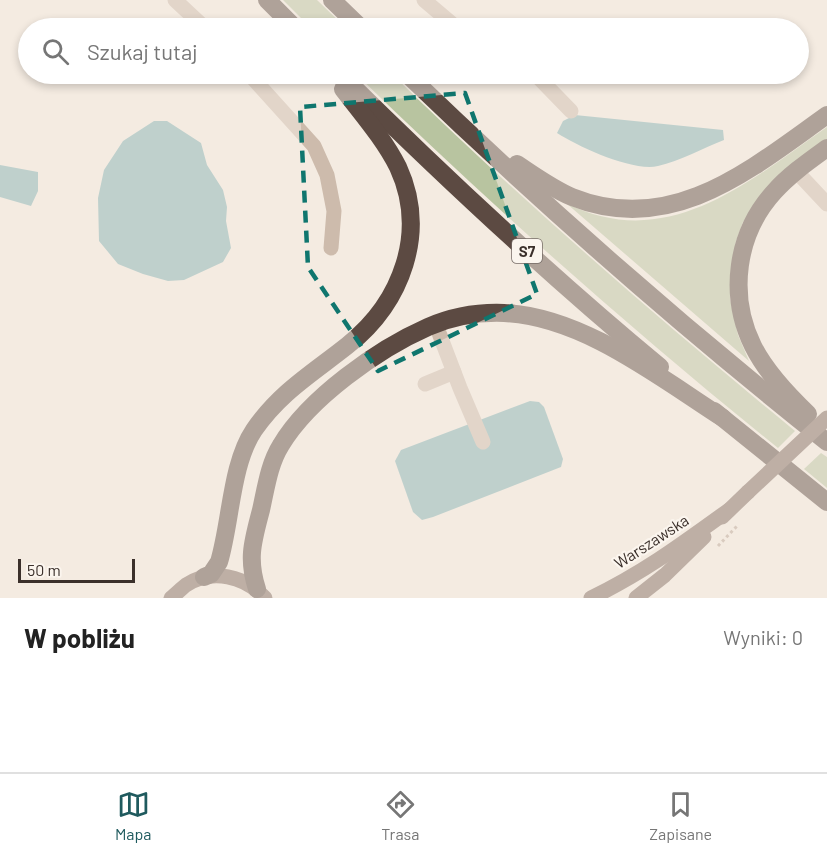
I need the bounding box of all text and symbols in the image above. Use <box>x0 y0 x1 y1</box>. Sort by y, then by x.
search box <box>18 18 809 84</box>
icon: search <box>39 35 72 68</box>
text: Szukaj tutaj <box>87 38 198 64</box>
road number: S7 <box>512 239 542 263</box>
street label: Warszawska <box>610 510 692 572</box>
scale bar <box>18 556 135 584</box>
text: 50 m <box>27 560 61 579</box>
text: W pobliżu <box>24 622 135 653</box>
text: Wyniki: 0 <box>723 625 803 649</box>
tab: Mapa <box>115 788 152 843</box>
tab: Trasa <box>381 788 419 843</box>
tab: Zapisane <box>649 788 712 843</box>

